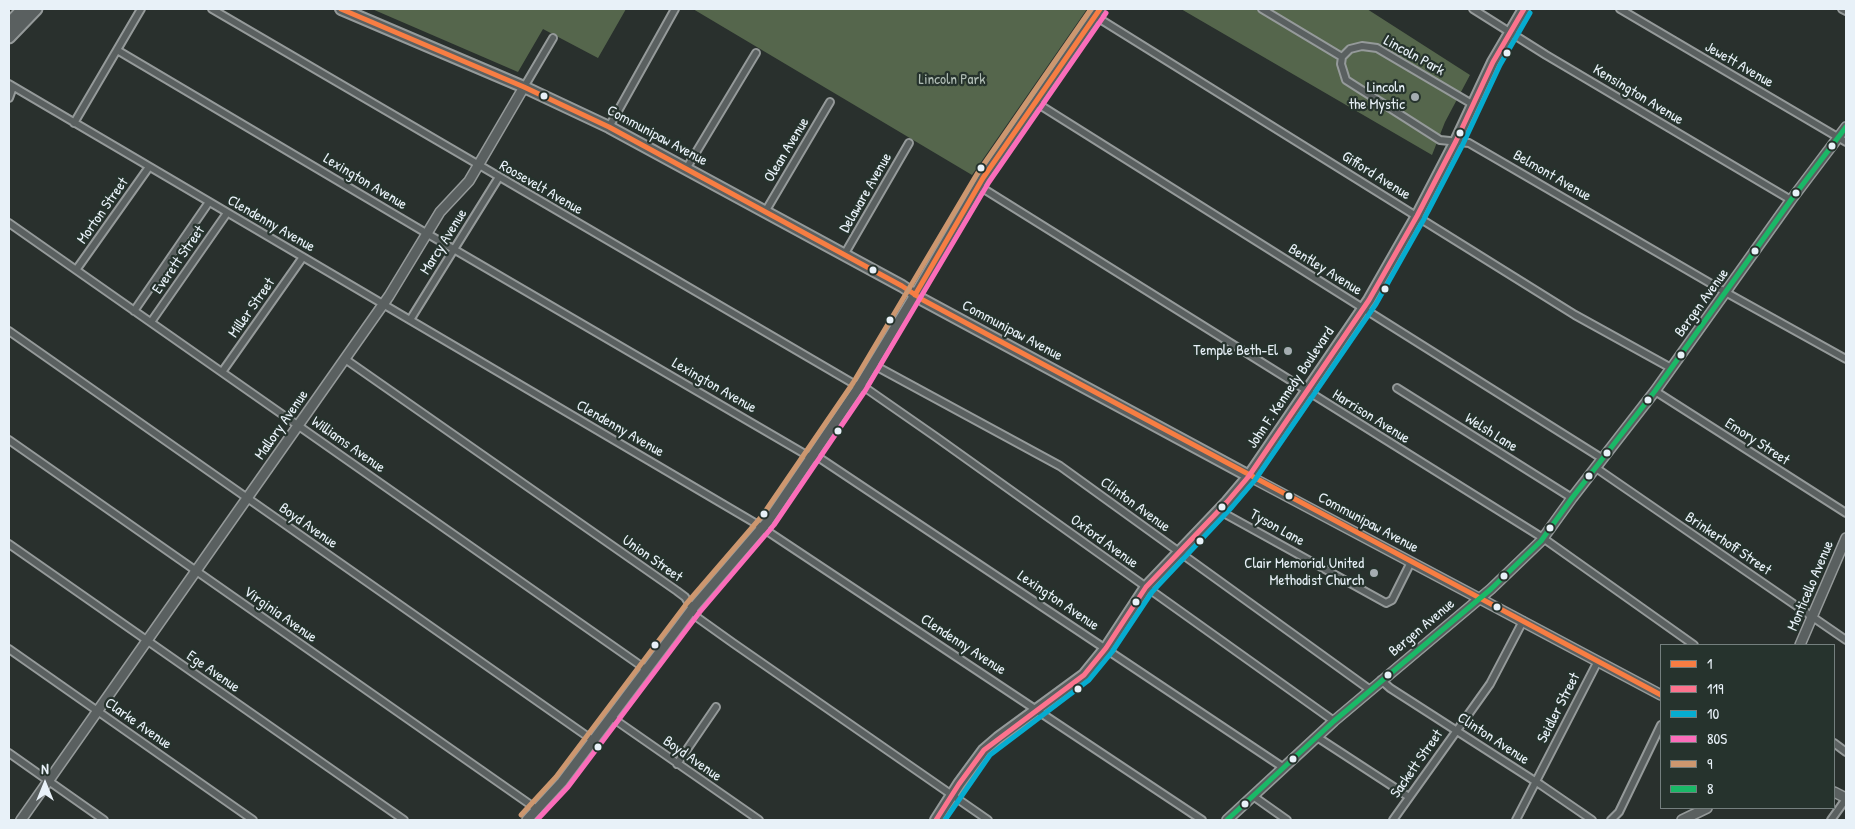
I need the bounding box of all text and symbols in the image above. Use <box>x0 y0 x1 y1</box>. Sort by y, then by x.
street label: Lincoln Park <box>1380 32 1448 80</box>
street label: Jewett Avenue <box>1701 38 1777 92</box>
unlabelled marker <box>1502 48 1512 58</box>
street label: Kensington Avenue <box>1589 61 1687 129</box>
park label: Lincoln Park <box>919 71 985 89</box>
place label: Lincoln the Mystic <box>1349 79 1405 114</box>
unlabelled marker <box>539 91 549 101</box>
marker: Lincoln the Mystic <box>1409 91 1421 103</box>
street label: Communipaw Avenue <box>604 102 710 170</box>
street label: Olean Avenue <box>761 114 813 186</box>
unlabelled marker <box>1455 128 1465 138</box>
unlabelled marker <box>1827 141 1837 151</box>
street label: Belmont Avenue <box>1510 146 1594 206</box>
street label: Gifford Avenue <box>1338 148 1414 204</box>
street label: Lexington Avenue <box>320 150 410 214</box>
street label: Delaware Avenue <box>836 150 896 236</box>
street label: Roosevelt Avenue <box>496 157 586 219</box>
unlabelled marker <box>976 163 986 173</box>
street label: Morton Street <box>74 174 132 248</box>
unlabelled marker <box>1791 188 1801 198</box>
street label: Clendenny Avenue <box>224 192 318 256</box>
street label: Marcy Avenue <box>417 206 471 278</box>
street label: Everett Street <box>149 222 209 298</box>
street label: Bentley Avenue <box>1285 240 1365 300</box>
unlabelled marker <box>1750 246 1760 256</box>
unlabelled marker <box>868 265 878 275</box>
street label: Bergen Avenue <box>1671 265 1733 341</box>
street label: Miller Street <box>225 275 279 341</box>
unlabelled marker <box>1380 284 1390 294</box>
street label: Communipaw Avenue <box>959 297 1065 365</box>
unlabelled marker <box>885 315 895 325</box>
street label: John F. Kennedy Boulevard <box>1244 324 1338 452</box>
place label: Temple Beth-El <box>1193 342 1278 360</box>
marker: Temple Beth-El <box>1282 345 1294 357</box>
unlabelled marker <box>1676 350 1686 360</box>
street label: Lexington Avenue <box>669 355 759 417</box>
street label: Harrison Avenue <box>1329 386 1413 448</box>
street label: Mallory Avenue <box>251 387 313 463</box>
unlabelled marker <box>1643 395 1653 405</box>
street label: Clendenny Avenue <box>573 397 667 461</box>
street label: Welsh Lane <box>1461 410 1521 456</box>
street label: Williams Avenue <box>308 413 388 477</box>
street label: Emory Street <box>1721 414 1793 470</box>
unlabelled marker <box>833 426 843 436</box>
unlabelled marker <box>1602 448 1612 458</box>
unlabelled marker <box>1584 471 1594 481</box>
street label: Clinton Avenue <box>1097 474 1173 536</box>
street label: Communipaw Avenue <box>1315 489 1421 557</box>
unlabelled marker <box>1284 491 1294 501</box>
street label: Boyd Avenue <box>275 499 341 553</box>
unlabelled marker <box>1217 502 1227 512</box>
street label: Tyson Lane <box>1247 506 1307 550</box>
unlabelled marker <box>759 509 769 519</box>
street label: Brinkerhoff Street <box>1681 509 1775 579</box>
street label: Oxford Avenue <box>1067 511 1141 573</box>
unlabelled marker <box>1545 523 1555 533</box>
street label: Union Street <box>618 532 686 586</box>
unlabelled marker <box>1195 536 1205 546</box>
street label: Monticello Avenue <box>1784 538 1838 634</box>
place label: Clair Memorial United Methodist Church <box>1244 555 1364 590</box>
street label: Lexington Avenue <box>1014 567 1102 635</box>
marker: Clair Memorial United Methodist Church <box>1368 567 1380 579</box>
unlabelled marker <box>1499 571 1509 581</box>
street label: Virginia Avenue <box>240 583 320 647</box>
street label: Bergen Avenue <box>1385 595 1459 661</box>
unlabelled marker <box>1131 597 1141 607</box>
unlabelled marker <box>1492 602 1502 612</box>
street label: Clendenny Avenue <box>917 611 1009 679</box>
unlabelled marker <box>650 640 660 650</box>
legend <box>1660 644 1835 809</box>
street label: Ege Avenue <box>183 647 243 697</box>
text: 1 <box>1707 653 1712 674</box>
unlabelled marker <box>1383 670 1393 680</box>
street label: Seidler Street <box>1534 670 1584 746</box>
text: 119 <box>1707 678 1723 699</box>
unlabelled marker <box>1073 684 1083 694</box>
street label: Clarke Avenue <box>101 694 175 754</box>
text: 10 <box>1707 703 1719 724</box>
street label: Clinton Avenue <box>1454 709 1532 769</box>
street label: Sackett Street <box>1387 726 1447 802</box>
text: 80S <box>1707 728 1727 749</box>
street label: Boyd Avenue <box>659 732 725 786</box>
unlabelled marker <box>593 742 603 752</box>
text: 9 <box>1707 753 1713 774</box>
unlabelled marker <box>1288 754 1298 764</box>
north arrow <box>20 759 70 809</box>
text: N <box>41 759 49 778</box>
text: 8 <box>1707 778 1714 799</box>
unlabelled marker <box>1240 799 1250 809</box>

